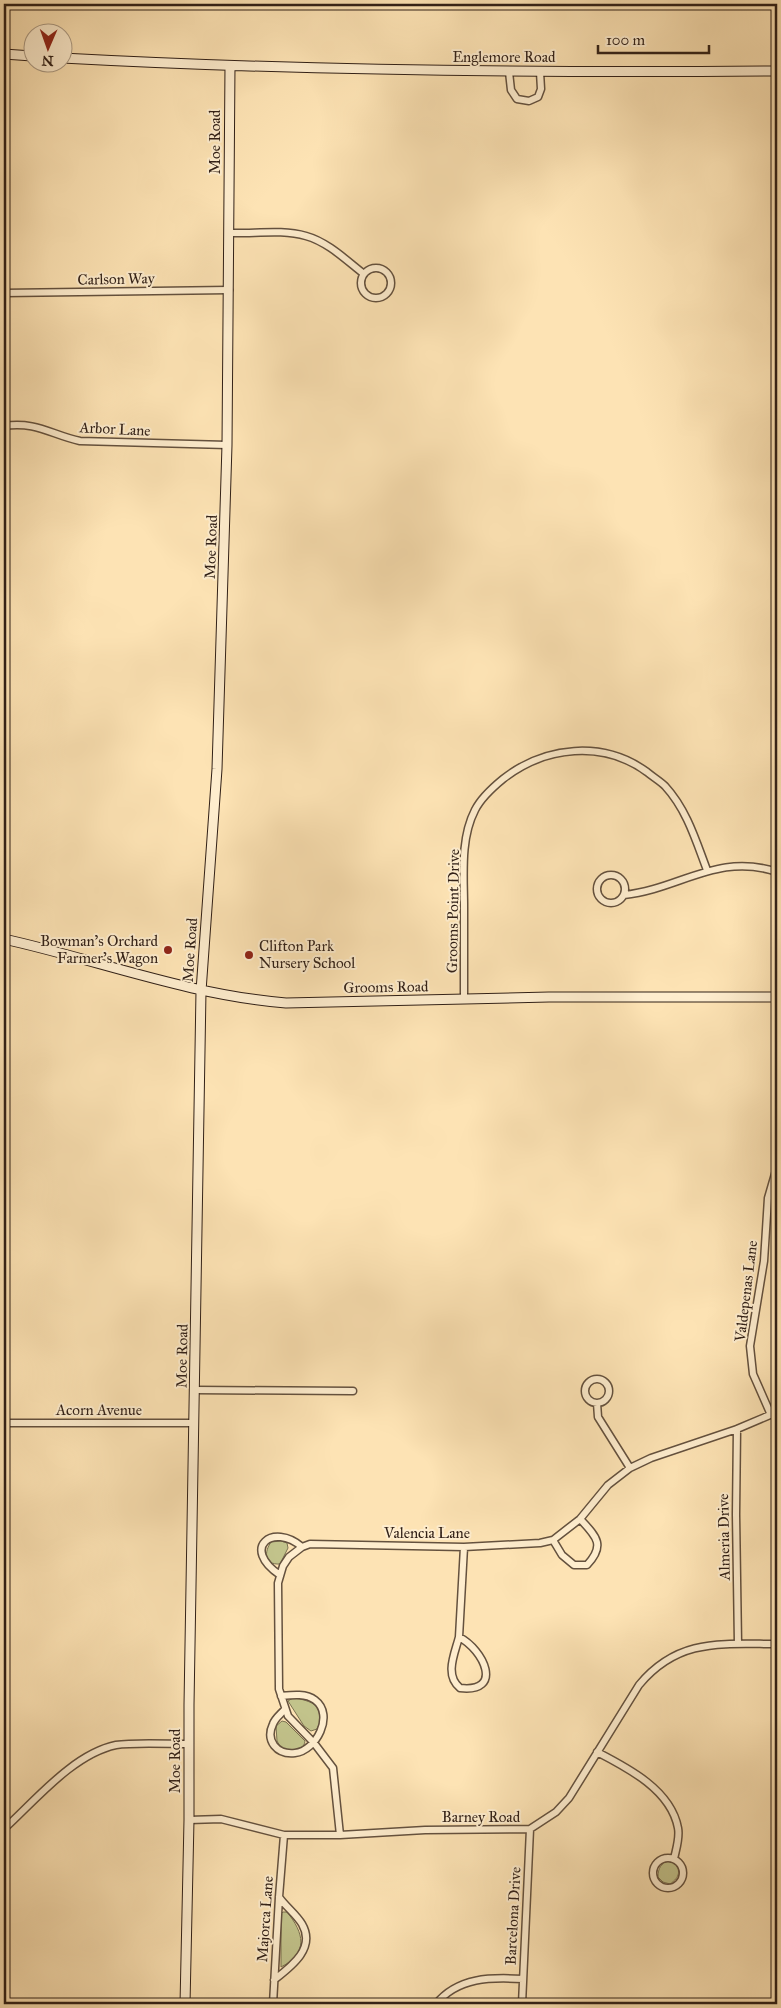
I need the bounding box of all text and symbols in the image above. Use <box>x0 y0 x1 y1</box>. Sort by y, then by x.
north arrow <box>22 22 72 72</box>
scale bar <box>598 22 710 54</box>
text: 100 m <box>606 31 646 49</box>
street label: Englemore Road <box>452 48 556 66</box>
text: N <box>41 52 54 69</box>
street label: Moe Road <box>206 109 224 174</box>
street label: Carlson Way <box>77 269 156 289</box>
street label: Arbor Lane <box>78 418 151 440</box>
street label: Moe Road <box>201 514 221 579</box>
street label: Grooms Point Drive <box>443 849 463 973</box>
street label: Moe Road <box>179 917 201 983</box>
place label: Bowman's Orchard Farmer's Wagon <box>40 932 158 967</box>
place label: Clifton Park Nursery School <box>259 937 356 972</box>
marker: Bowman's Orchard Farmer's Wagon <box>162 944 174 956</box>
marker: Clifton Park Nursery School <box>243 949 255 961</box>
street label: Grooms Road <box>343 977 429 997</box>
street label: Valdepenas Lane <box>731 1239 761 1344</box>
street label: Moe Road <box>172 1323 192 1388</box>
street label: Acorn Avenue <box>55 1401 142 1419</box>
street label: Almeria Drive <box>714 1493 734 1582</box>
street label: Valencia Lane <box>383 1524 470 1542</box>
street label: Moe Road <box>166 1728 184 1793</box>
street label: Barney Road <box>442 1808 521 1826</box>
street label: Barcelona Drive <box>501 1866 525 1966</box>
street label: Majorca Lane <box>253 1875 277 1963</box>

